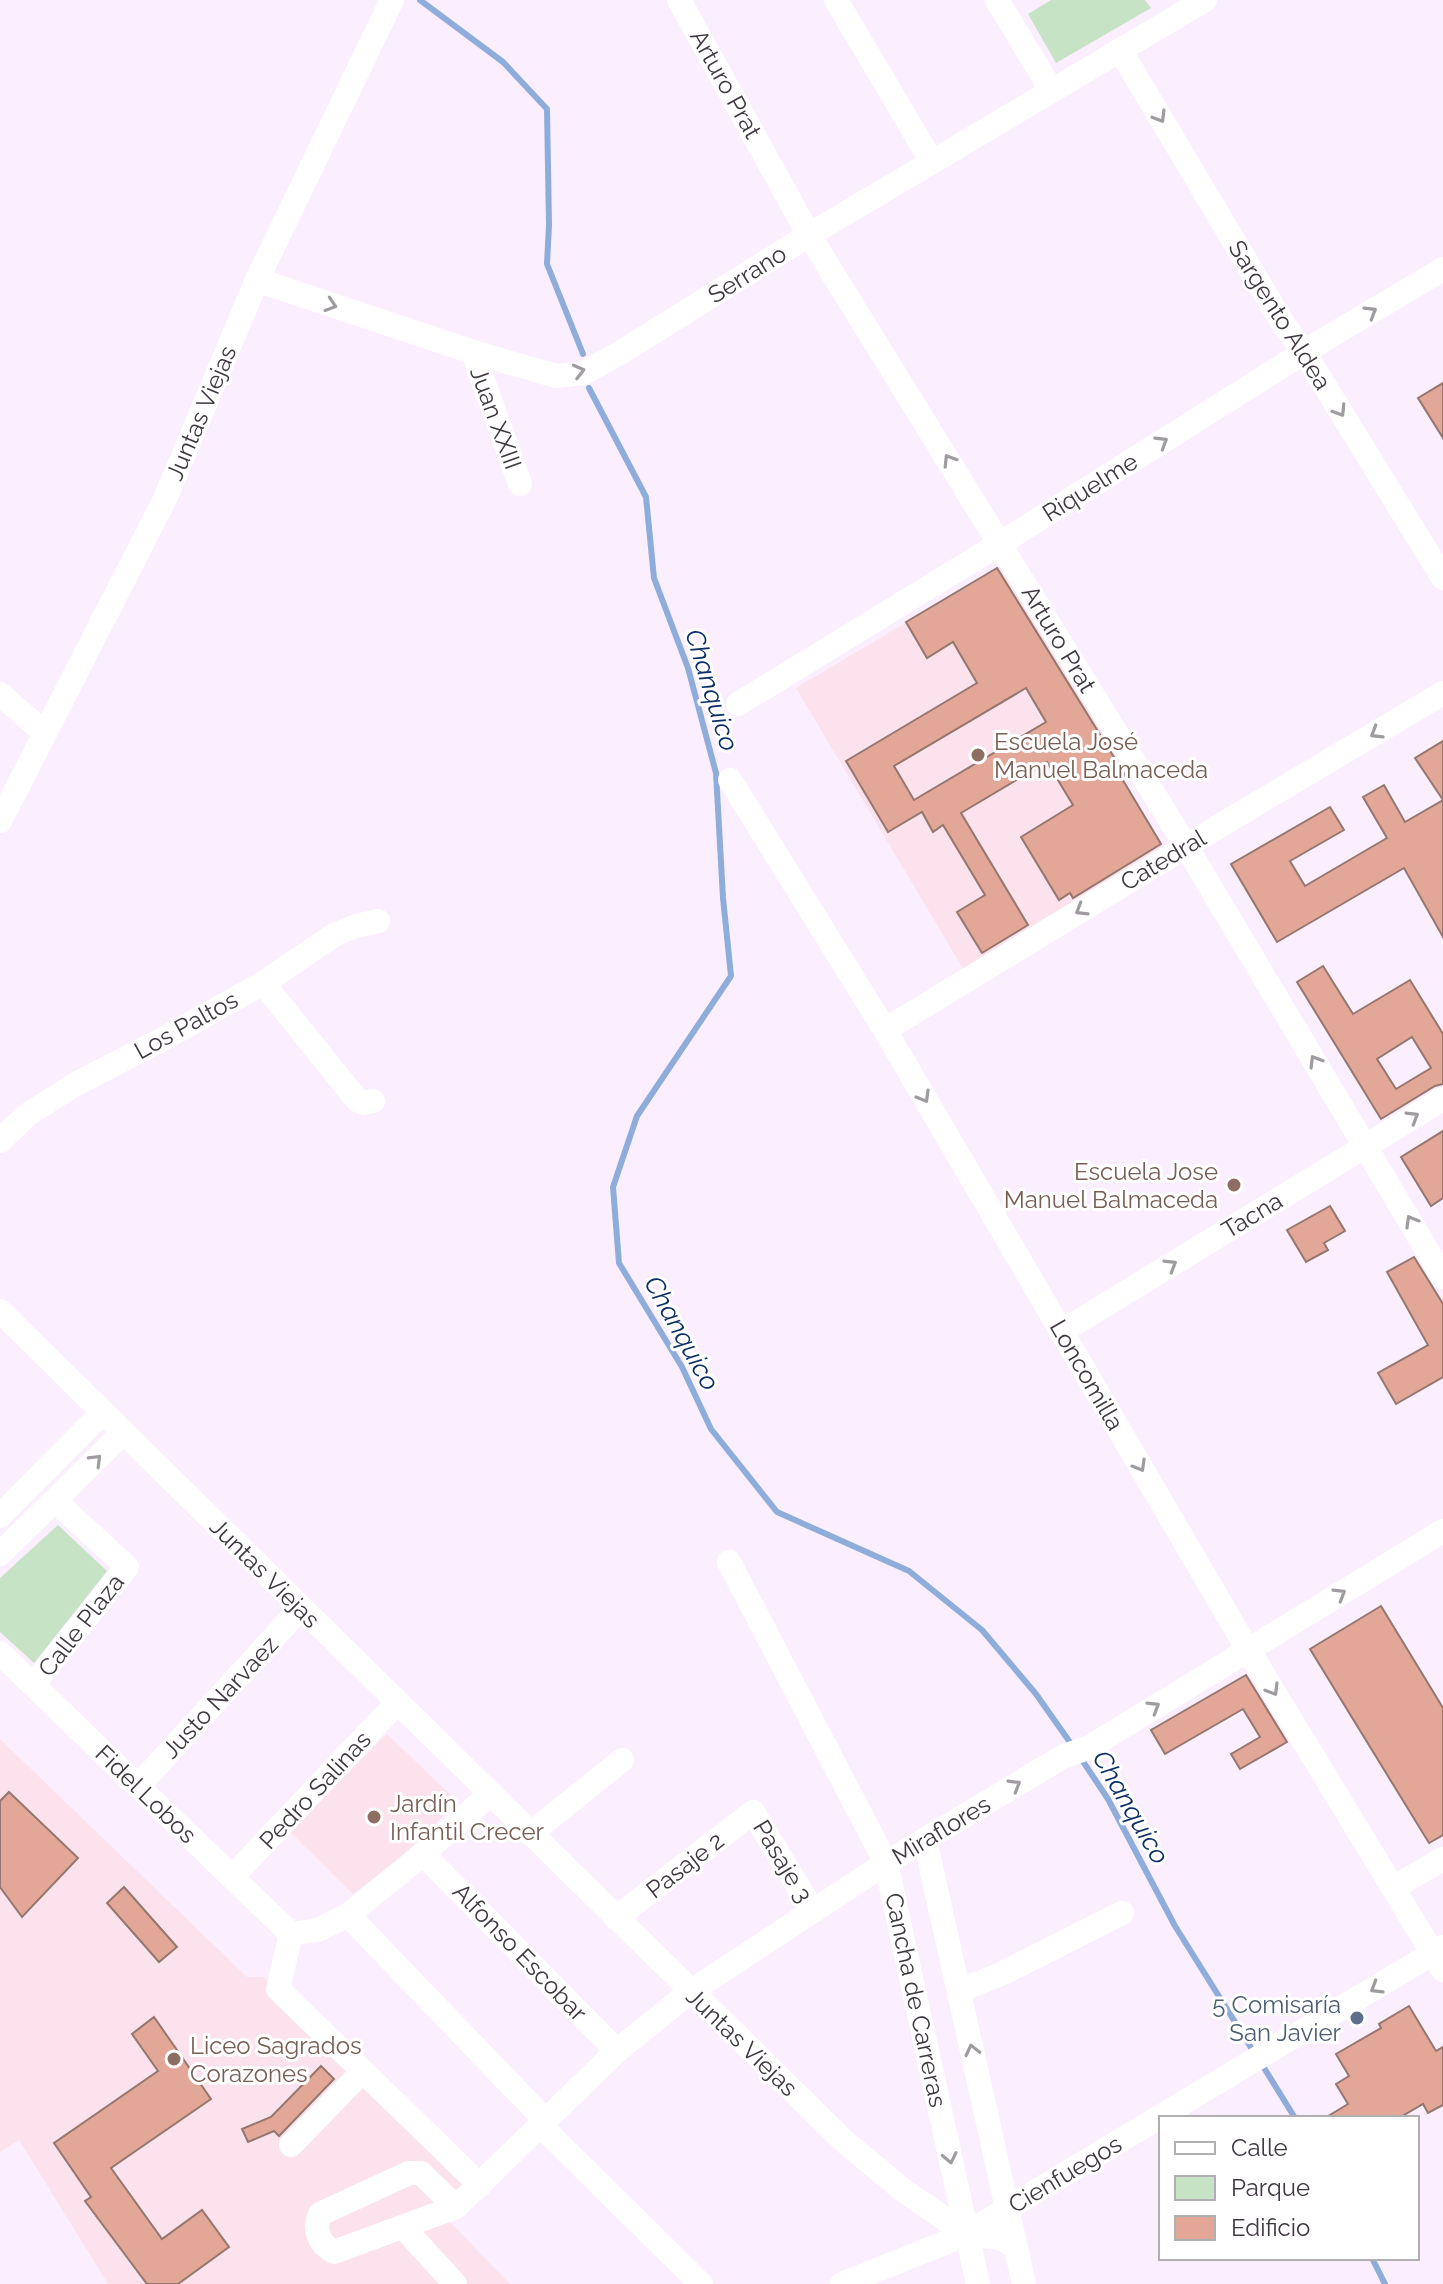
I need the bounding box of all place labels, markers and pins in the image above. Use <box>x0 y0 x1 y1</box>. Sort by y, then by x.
place label: Escuela José Manuel Balmaceda <box>994 727 1208 784</box>
marker: Escuela José Manuel Balmaceda <box>969 746 987 764</box>
place label: Escuela Jose Manuel Balmaceda <box>1004 1157 1218 1214</box>
marker: Escuela Jose Manuel Balmaceda <box>1225 1176 1243 1194</box>
place label: Jardín Infantil Crecer <box>390 1789 545 1846</box>
marker: Jardín Infantil Crecer <box>365 1808 383 1826</box>
place label: 5 Comisaría San Javier <box>1212 1990 1342 2047</box>
marker: 5 Comisaría San Javier <box>1348 2009 1366 2027</box>
place label: Liceo Sagrados Corazones <box>190 2031 362 2088</box>
marker: Liceo Sagrados Corazones <box>165 2050 183 2068</box>

